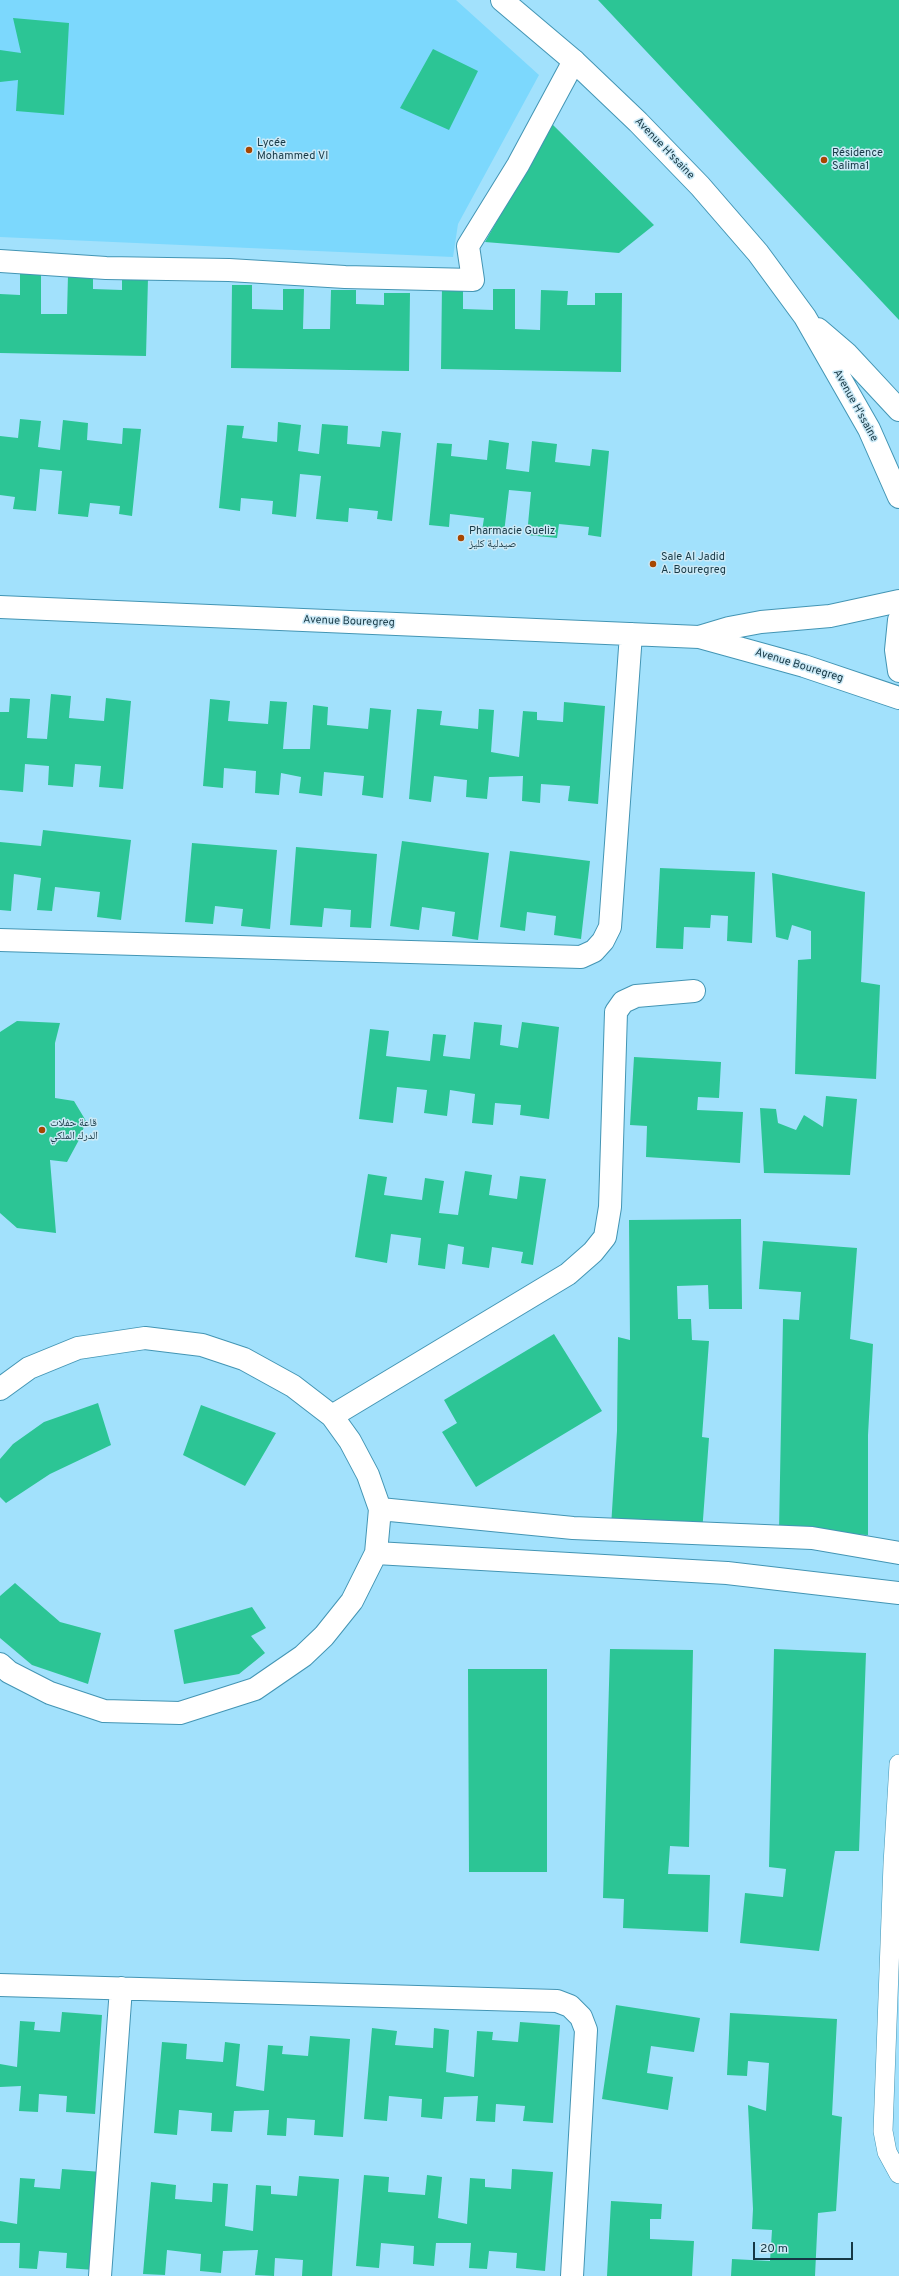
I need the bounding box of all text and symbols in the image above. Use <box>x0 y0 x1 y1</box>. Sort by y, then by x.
street label: Avenue H'ssaine <box>631 115 697 183</box>
place label: Lycée Mohammed VI <box>257 137 328 163</box>
marker: Lycée Mohammed VI <box>244 145 254 155</box>
place label: Résidence Salima1 <box>832 147 883 173</box>
marker: Résidence Salima1 <box>819 155 829 165</box>
street label: Avenue H'ssaine <box>830 368 880 444</box>
place label: Pharmacie Gueliz صيدلية كليز <box>469 525 555 551</box>
marker: Pharmacie Gueliz صيدلية كليز <box>456 533 466 543</box>
place label: Sale Al Jadid A. Bouregreg <box>661 551 726 577</box>
marker: Sale Al Jadid A. Bouregreg <box>648 559 658 569</box>
street label: Avenue Bouregreg <box>303 614 395 630</box>
street label: Avenue Bouregreg <box>753 646 845 686</box>
place label: قاعة حفلات الدرك الملكي <box>50 1117 98 1143</box>
marker: قاعة حفلات الدرك الملكي <box>37 1125 47 1135</box>
scale bar <box>755 2234 855 2260</box>
text: 20 m <box>760 2241 788 2257</box>

